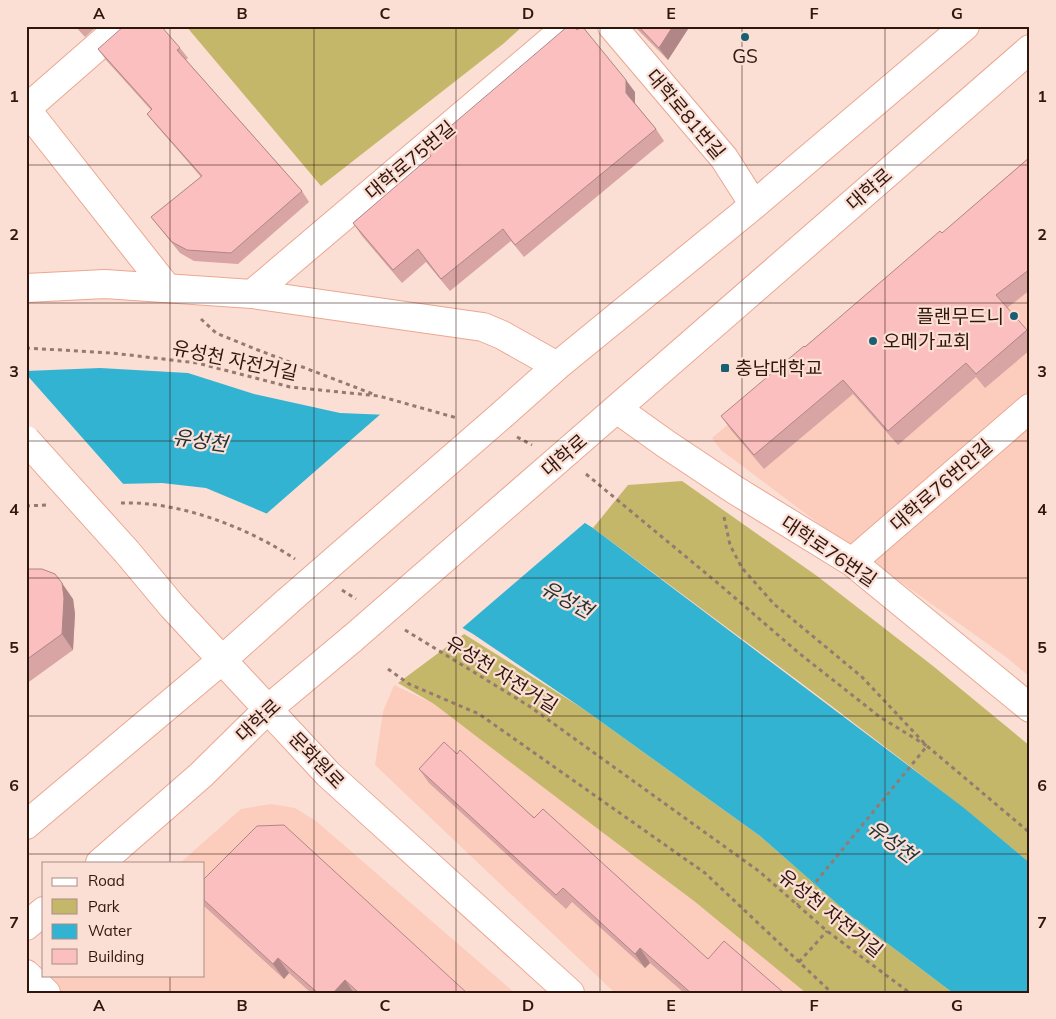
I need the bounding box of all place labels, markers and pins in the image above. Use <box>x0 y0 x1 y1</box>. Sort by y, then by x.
marker: GS <box>739 31 751 43</box>
place label: GS <box>732 44 758 68</box>
place label: 플랜무드니 <box>917 304 1004 328</box>
marker: 플랜무드니 <box>1008 310 1020 322</box>
place label: 오메가교회 <box>883 329 970 353</box>
marker: 오메가교회 <box>867 335 879 347</box>
place label: 충남대학교 <box>735 356 822 380</box>
marker: 충남대학교 <box>719 362 731 374</box>

